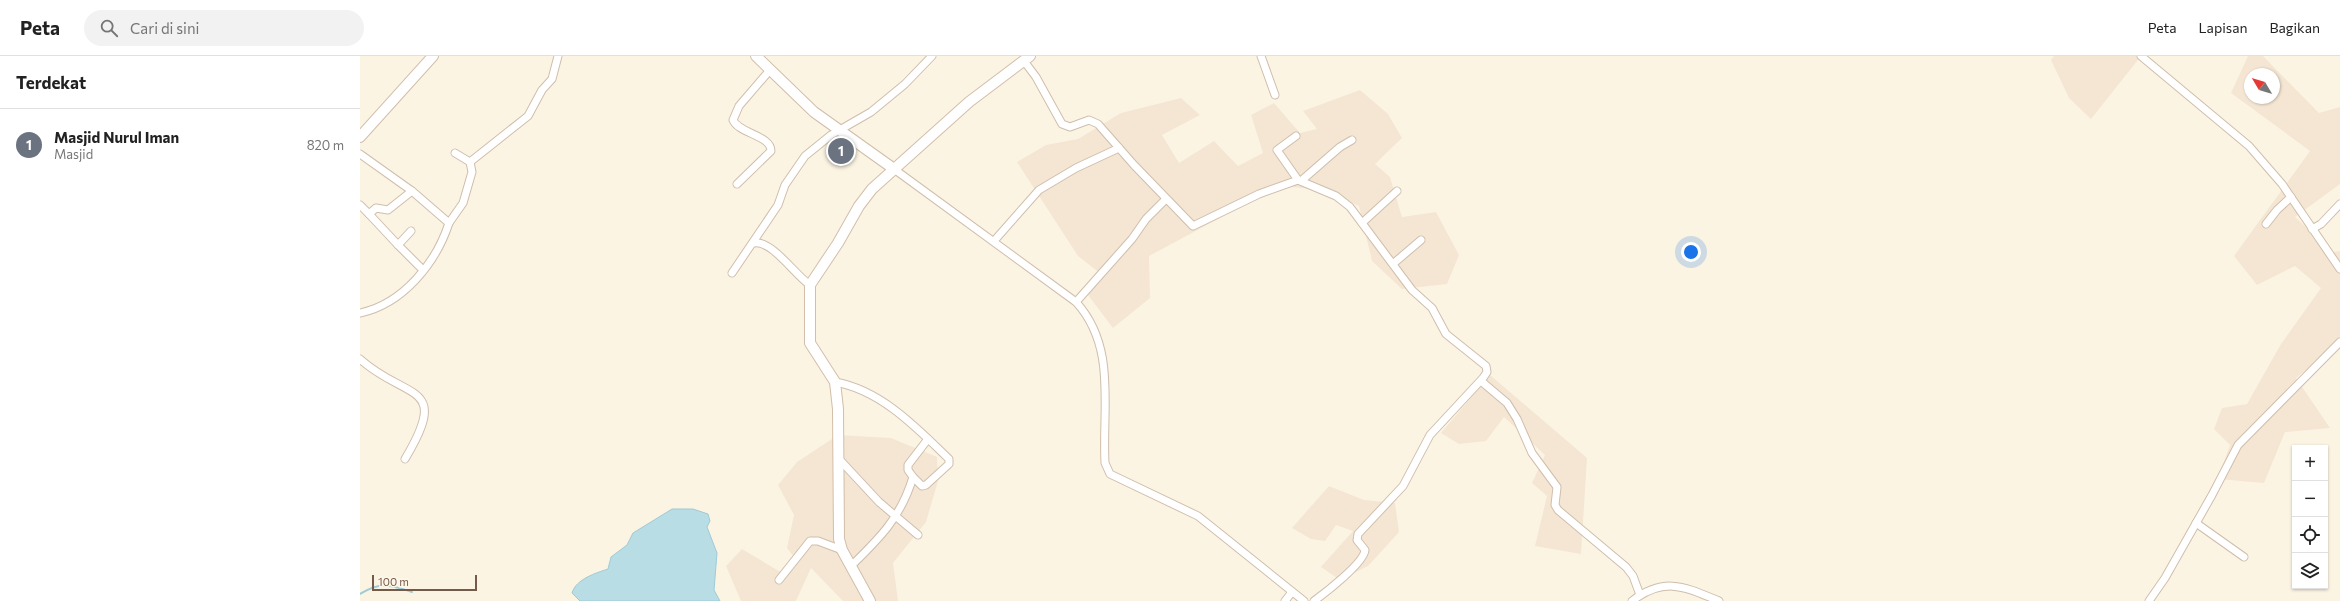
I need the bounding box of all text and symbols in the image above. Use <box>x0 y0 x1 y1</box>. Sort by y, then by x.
search box <box>84 10 364 46</box>
text: Peta <box>20 16 60 39</box>
icon: search <box>98 17 120 39</box>
text: Cari di sini <box>130 19 199 37</box>
text: Peta <box>2148 19 2177 36</box>
text: Lapisan <box>2199 19 2248 36</box>
text: Bagikan <box>2270 19 2320 36</box>
north arrow <box>2244 68 2280 104</box>
text: Terdekat <box>16 72 86 93</box>
text: Masjid Nurul Iman <box>54 128 179 146</box>
pin: 1 <box>828 136 854 166</box>
text: 1 <box>26 137 32 153</box>
text: 820 m <box>307 137 344 153</box>
text: Masjid <box>54 146 93 162</box>
your location <box>1681 242 1701 262</box>
map controls <box>2292 445 2328 589</box>
button: + <box>2292 445 2328 481</box>
button: − <box>2292 481 2328 517</box>
button: locate <box>2292 517 2328 553</box>
button: layers <box>2292 553 2328 589</box>
scale bar <box>372 573 477 592</box>
text: 100 m <box>378 575 409 588</box>

